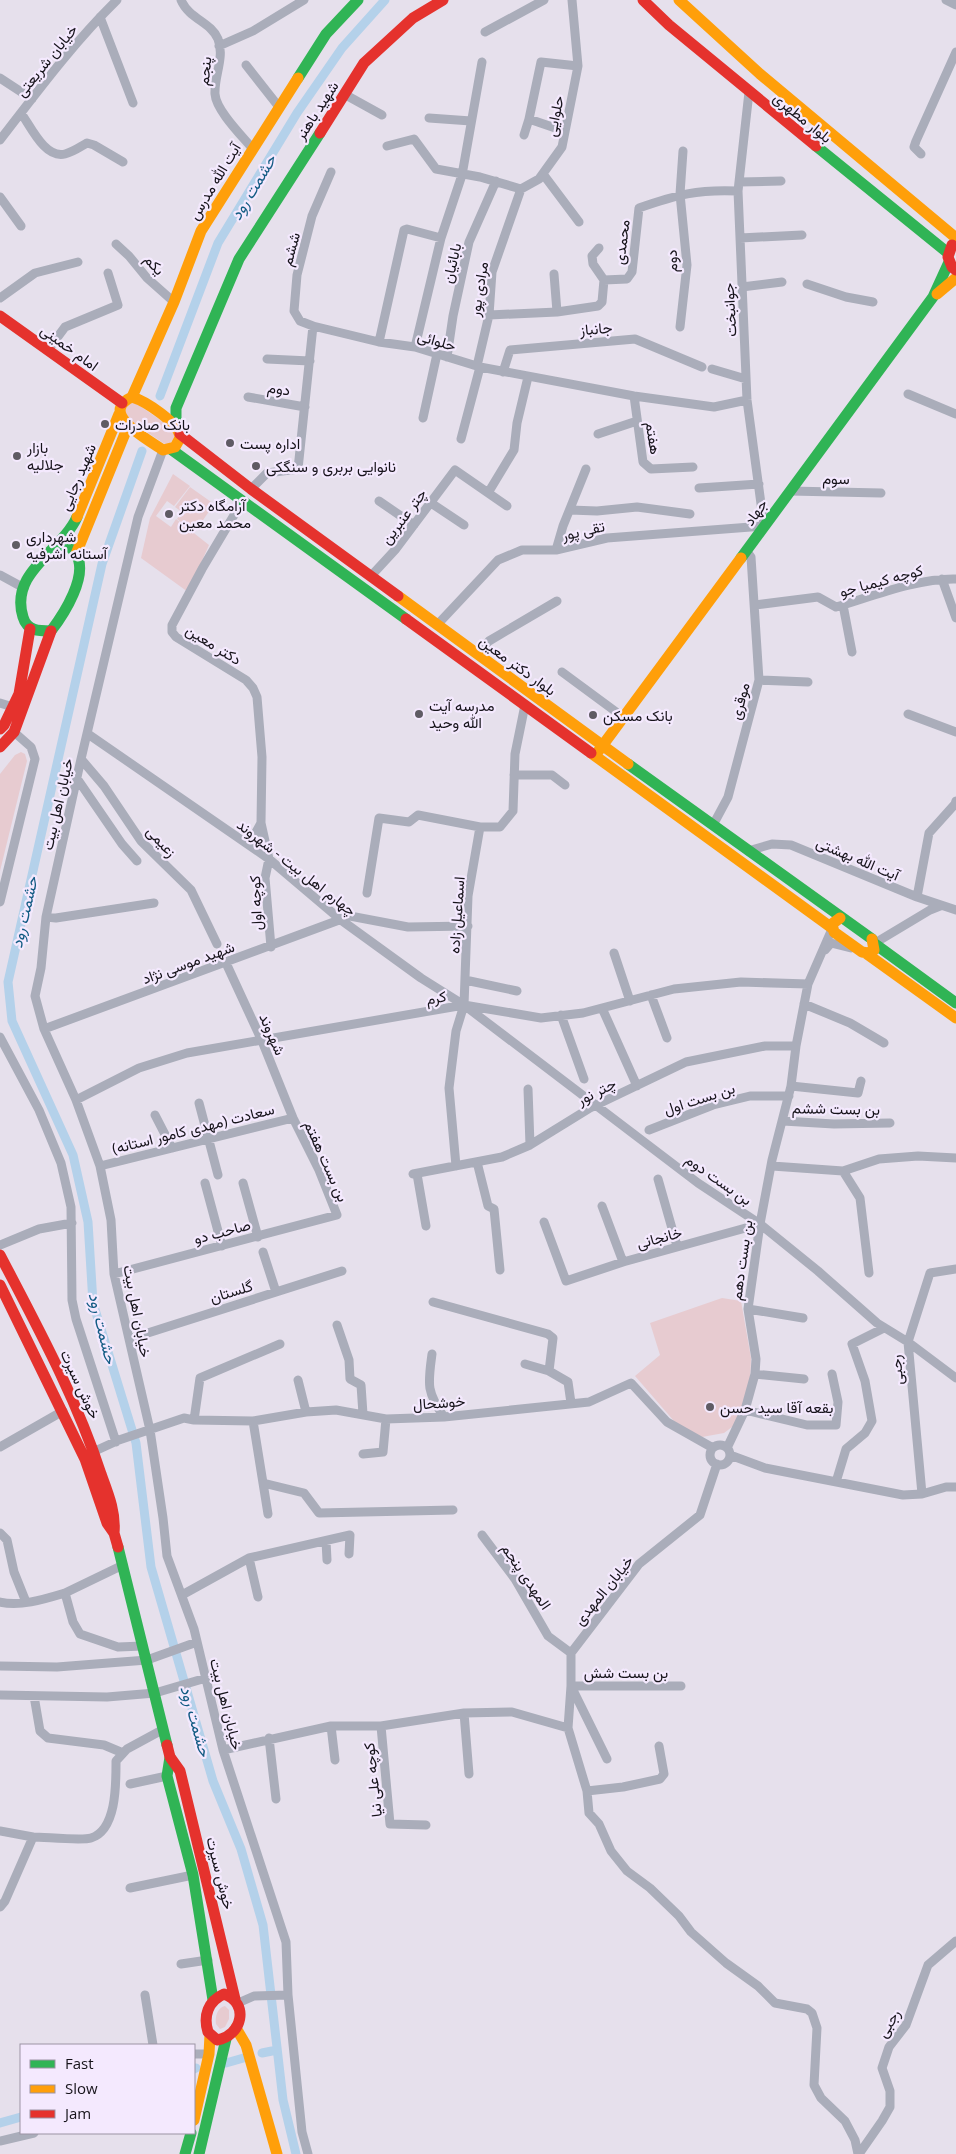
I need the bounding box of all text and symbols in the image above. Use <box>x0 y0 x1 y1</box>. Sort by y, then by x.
street label: خیابان شریعتی <box>11 20 82 101</box>
street label: پنجم <box>193 55 216 87</box>
street label: شهید باهنر <box>289 77 343 144</box>
street label: بلوار مطهری <box>769 87 837 148</box>
street label: حلوایی <box>540 94 569 138</box>
street label: آیت الله مدرس <box>183 138 246 224</box>
water label: حشمت رود <box>225 149 282 224</box>
street label: محمدی <box>608 218 635 266</box>
street label: ششم <box>276 230 305 268</box>
street label: بابائیان <box>437 241 465 285</box>
street label: یکم <box>140 249 170 279</box>
street label: دوم <box>661 249 682 273</box>
street label: مرادی پور <box>464 260 493 319</box>
street label: جوانبخت <box>718 283 740 337</box>
street label: جانباز <box>578 317 613 339</box>
street label: امام خمینی <box>36 319 103 376</box>
street label: حلوائی <box>415 325 459 356</box>
street label: دوم <box>266 376 292 401</box>
place label: بانک صادرات <box>115 414 190 434</box>
marker: بانک صادرات <box>99 418 111 430</box>
street label: هفتم <box>641 420 666 456</box>
place label: اداره پست <box>240 433 300 454</box>
place label: بازار جلالیه <box>26 437 64 474</box>
marker: اداره پست <box>224 437 236 449</box>
street label: شهید رجایی <box>54 440 101 514</box>
marker: بازار جلالیه <box>11 450 23 462</box>
place label: نانوایی بربری و سنگکی <box>266 456 396 477</box>
marker: نانوایی بربری و سنگکی <box>250 460 262 472</box>
street label: سوم <box>822 468 850 489</box>
street label: چتر عنبرین <box>375 484 431 549</box>
place label: آرامگاه دکتر محمد معین <box>178 495 251 533</box>
street label: جهاد <box>738 495 772 529</box>
marker: آرامگاه دکتر محمد معین <box>163 508 175 520</box>
street label: تقی پور <box>559 515 607 546</box>
place label: شهرداری آستانه اشرفیه <box>26 526 109 563</box>
marker: شهرداری آستانه اشرفیه <box>10 539 22 551</box>
street label: کوچه کیمیا جو <box>837 559 926 602</box>
street label: دکتر معین <box>182 619 246 670</box>
street label: بلوار دکتر معین <box>475 630 560 700</box>
street label: موقری <box>724 680 755 722</box>
place label: مدرسه آیت الله وحید <box>429 695 495 732</box>
place label: بانک مسکن <box>603 705 673 726</box>
marker: مدرسه آیت الله وحید <box>413 708 425 720</box>
marker: بانک مسکن <box>587 709 599 721</box>
street label: خیابان اهل بیت <box>37 756 77 852</box>
street label: چهارم اهل بیت - شهروند <box>233 814 361 921</box>
street label: زعیمی <box>142 821 181 862</box>
street label: آیت الله بهشتی <box>813 832 904 886</box>
water label: حشمت رود <box>5 873 43 950</box>
street label: کوچه اول <box>244 875 267 931</box>
street label: اسماعیل زاده <box>443 876 469 954</box>
street label: شهید موسی نژاد <box>139 936 237 989</box>
street label: کرم <box>424 985 448 1010</box>
street label: شهروند <box>255 1010 291 1058</box>
street label: چتر نور <box>572 1073 619 1111</box>
street label: بن بست اول <box>661 1077 737 1120</box>
street label: بن بست ششم <box>792 1097 880 1120</box>
street label: سعادت (مهدی کامور استانه) <box>110 1098 277 1159</box>
street label: بن بست هفتم <box>299 1117 354 1205</box>
street label: بن بست دوم <box>681 1149 756 1210</box>
street label: صاحب دو <box>191 1214 253 1248</box>
street label: بن بست دهم <box>725 1218 758 1302</box>
street label: خانجانی <box>634 1221 684 1254</box>
street label: خیابان اهل بیت <box>119 1263 157 1359</box>
street label: گلستان <box>207 1275 255 1307</box>
water label: حشمت رود <box>84 1290 123 1367</box>
street label: خوش سیرت <box>55 1346 106 1422</box>
street label: رجبی <box>885 1354 908 1386</box>
street label: خوشحال <box>412 1390 466 1414</box>
place label: بقعه آقا سید حسن <box>720 1397 834 1418</box>
marker: بقعه آقا سید حسن <box>704 1401 716 1413</box>
street label: المهدی پنجم <box>497 1539 556 1614</box>
street label: خيابان المهدی <box>569 1551 638 1630</box>
street label: خیابان اهل بیت <box>206 1656 248 1752</box>
street label: بن بست شش <box>584 1662 668 1683</box>
water label: حشمت رود <box>175 1683 217 1760</box>
street label: کوچه علی نیا <box>358 1741 387 1818</box>
street label: خوش سیرت <box>201 1835 240 1912</box>
street label: رجبی <box>872 2005 905 2042</box>
legend <box>20 2044 195 2134</box>
text: Fast <box>65 2053 94 2073</box>
text: Slow <box>65 2078 98 2098</box>
text: Jam <box>63 2103 91 2123</box>

